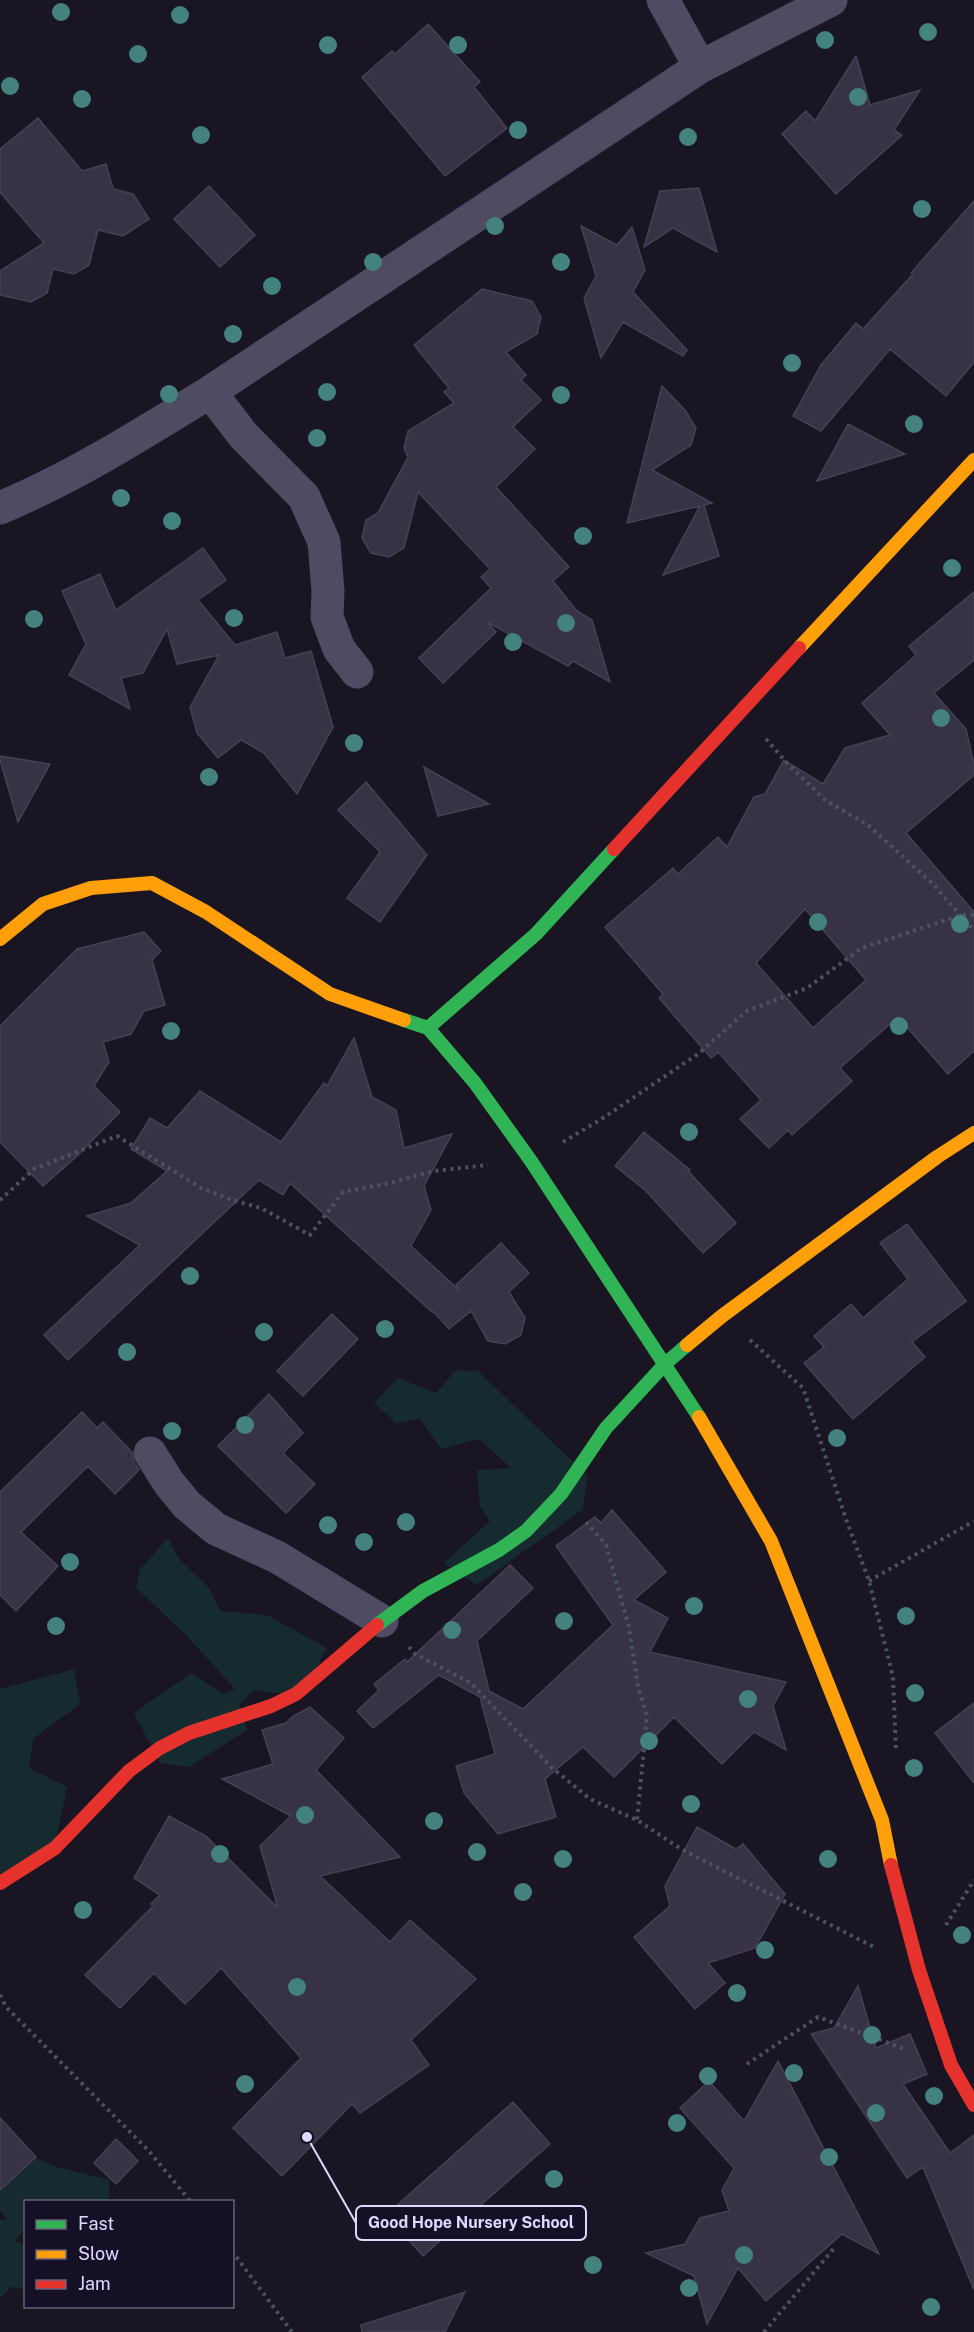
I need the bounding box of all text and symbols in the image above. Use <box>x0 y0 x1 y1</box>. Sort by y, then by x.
legend <box>24 2200 234 2308</box>
callout: Good Hope Nursery School <box>356 2206 586 2240</box>
text: Fast <box>78 2213 114 2234</box>
text: Good Hope Nursery School <box>368 2213 574 2232</box>
text: Slow <box>78 2243 119 2264</box>
text: Jam <box>78 2273 111 2294</box>

